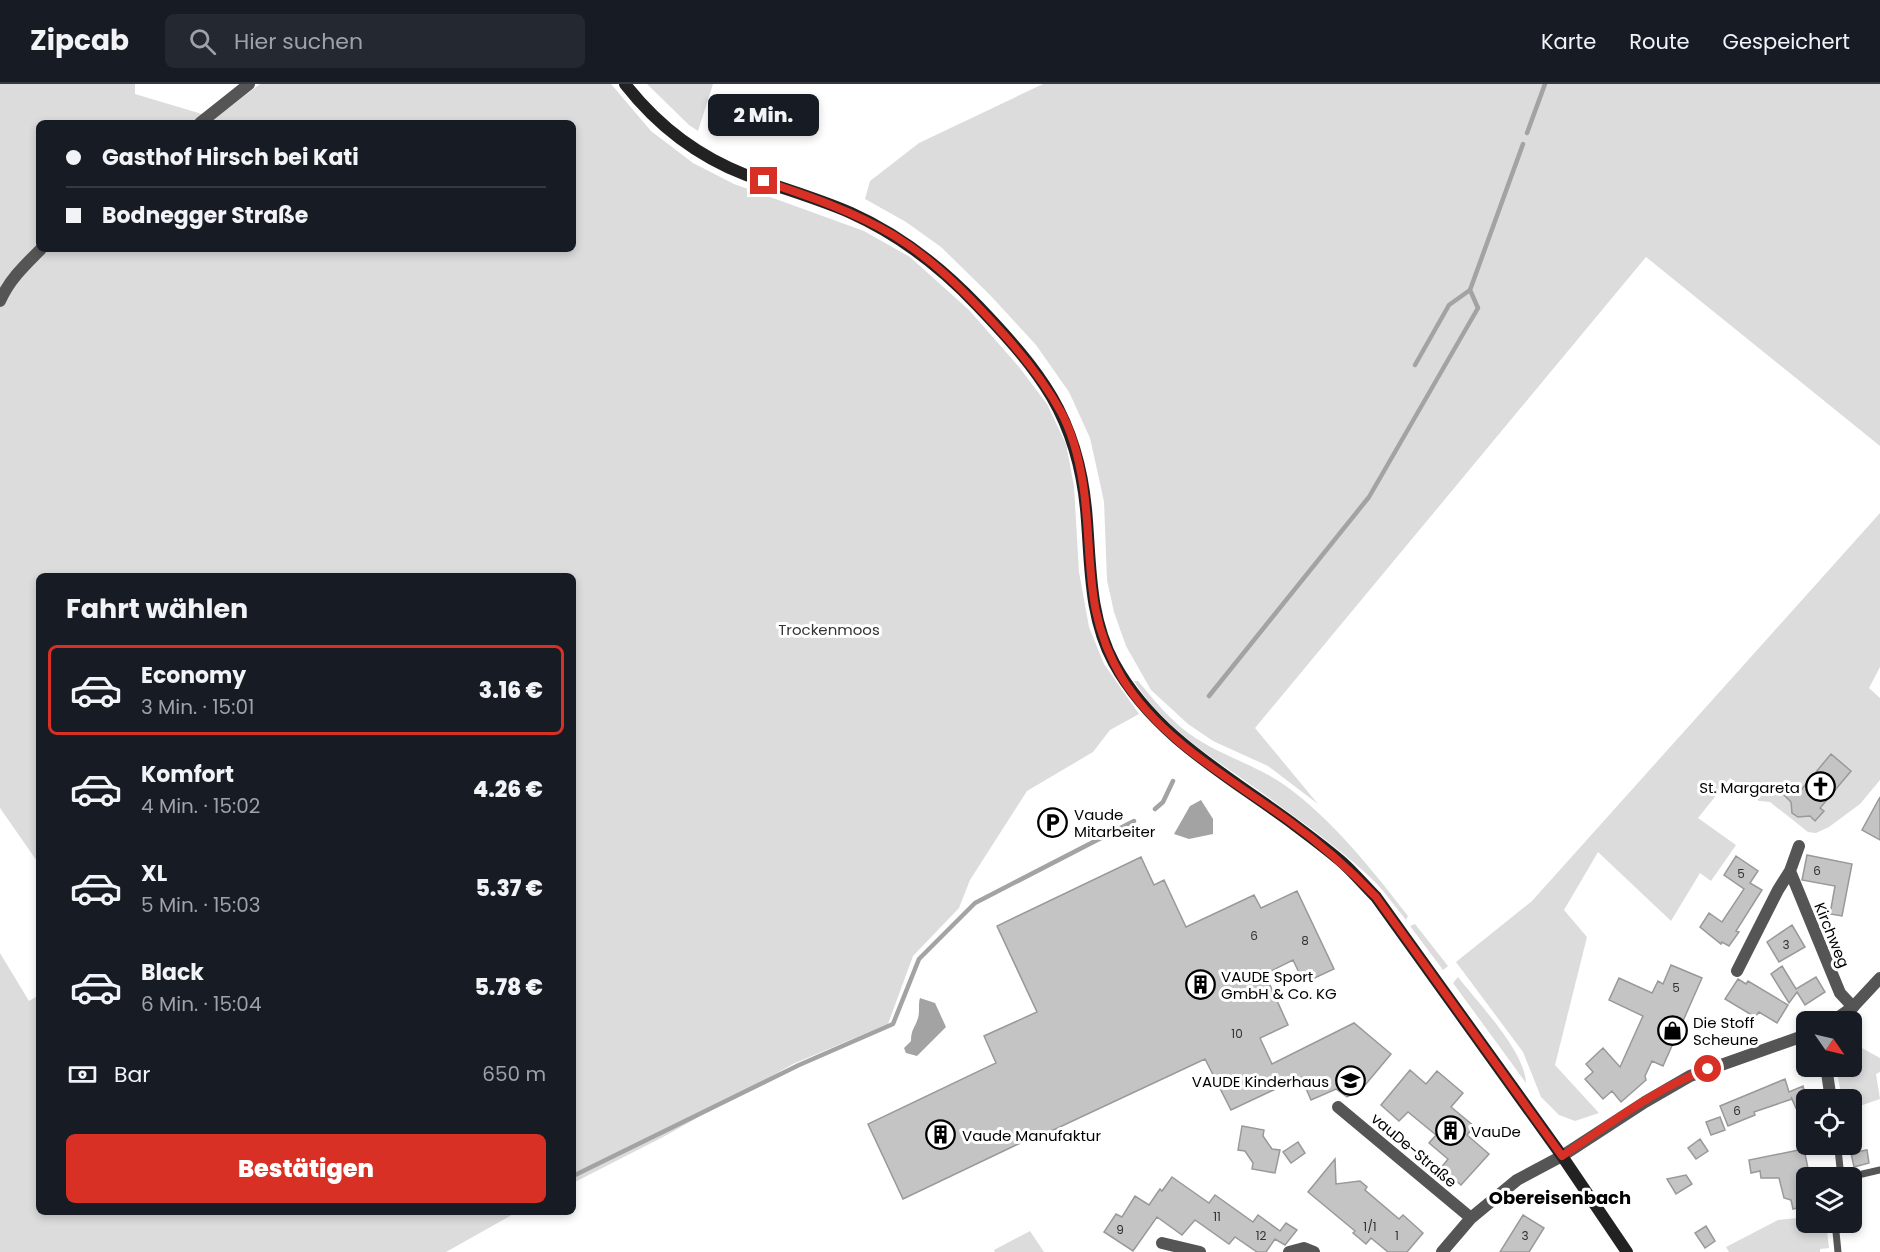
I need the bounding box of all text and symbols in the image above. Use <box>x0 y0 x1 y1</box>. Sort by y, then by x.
search box <box>165 14 585 68</box>
text: Zipcab <box>30 21 129 60</box>
icon: search <box>186 25 219 58</box>
text: Hier suchen <box>234 26 363 57</box>
text: Karte <box>1541 27 1596 56</box>
text: Route <box>1629 27 1690 56</box>
text: Gespeichert <box>1723 27 1850 56</box>
callout: 2 Min. <box>708 94 819 136</box>
text: 2 Min. <box>734 101 793 129</box>
text: Gasthof Hirsch bei Kati <box>102 142 359 173</box>
route end <box>750 167 777 194</box>
text: Bodnegger Straße <box>102 200 308 231</box>
text: Fahrt wählen <box>66 590 248 627</box>
park label: Trockenmoos <box>778 619 880 640</box>
text: Economy <box>141 660 246 691</box>
icon: car <box>69 663 123 717</box>
text: 3.16 € <box>479 675 543 706</box>
text: 3 Min. · 15:01 <box>141 693 254 721</box>
text: Komfort <box>141 759 234 790</box>
icon: car <box>69 762 123 816</box>
church icon: St. Margareta <box>1805 771 1837 803</box>
text: 4.26 € <box>473 774 543 805</box>
place label: St. Margareta <box>1699 777 1800 798</box>
text: 4 Min. · 15:02 <box>141 792 260 820</box>
place label: Vaude Mitarbeiter <box>1074 804 1156 842</box>
parking icon: Vaude Mitarbeiter <box>1037 807 1069 839</box>
text: XL <box>141 858 167 889</box>
icon: car <box>69 861 123 915</box>
house number: 6 <box>1813 862 1821 879</box>
house number: 5 <box>1737 865 1745 882</box>
text: 5.37 € <box>475 873 543 904</box>
text: 5 Min. · 15:03 <box>141 891 261 919</box>
street label: Kirchweg <box>1809 899 1855 971</box>
house number: 6 <box>1250 927 1258 944</box>
house number: 8 <box>1301 932 1309 949</box>
house number: 3 <box>1782 936 1790 953</box>
text: Black <box>141 957 204 988</box>
icon: car <box>69 960 123 1014</box>
place label: VAUDE Sport GmbH & Co. KG <box>1221 966 1337 1004</box>
building icon: VAUDE Sport GmbH & Co. KG <box>1184 969 1216 1001</box>
text: 5.78 € <box>474 972 543 1003</box>
house number: 5 <box>1672 979 1680 996</box>
text: 6 Min. · 15:04 <box>141 990 261 1018</box>
north arrow <box>1796 1011 1862 1077</box>
map controls <box>1796 1011 1862 1233</box>
place label: Die Stoff Scheune <box>1693 1012 1758 1050</box>
shop icon: Die Stoff Scheune <box>1656 1015 1688 1047</box>
house number: 10 <box>1231 1025 1243 1042</box>
route start <box>1694 1055 1721 1082</box>
icon: cash <box>66 1058 99 1091</box>
text: Bar <box>114 1059 151 1090</box>
text: 650 m <box>482 1060 546 1088</box>
school or university icon: VAUDE Kinderhaus <box>1334 1065 1366 1097</box>
place label: VAUDE Kinderhaus <box>1192 1071 1329 1092</box>
button: locate <box>1796 1089 1862 1155</box>
house number: 6 <box>1733 1102 1741 1119</box>
street label: vauDe-Straße <box>1367 1108 1461 1192</box>
building icon: VauDe <box>1434 1115 1466 1147</box>
building icon: Vaude Manufaktur <box>925 1119 957 1151</box>
place label: VauDe <box>1471 1121 1521 1142</box>
place label: Vaude Manufaktur <box>962 1125 1101 1146</box>
button: Bestätigen <box>66 1134 546 1203</box>
button: layers <box>1796 1167 1862 1233</box>
district label: Obereisenbach <box>1489 1185 1631 1210</box>
house number: 11 <box>1213 1208 1221 1225</box>
house number: 1/1 <box>1363 1218 1377 1235</box>
house number: 9 <box>1116 1221 1124 1238</box>
house number: 12 <box>1256 1227 1266 1244</box>
house number: 1 <box>1395 1227 1399 1244</box>
house number: 3 <box>1521 1227 1529 1244</box>

